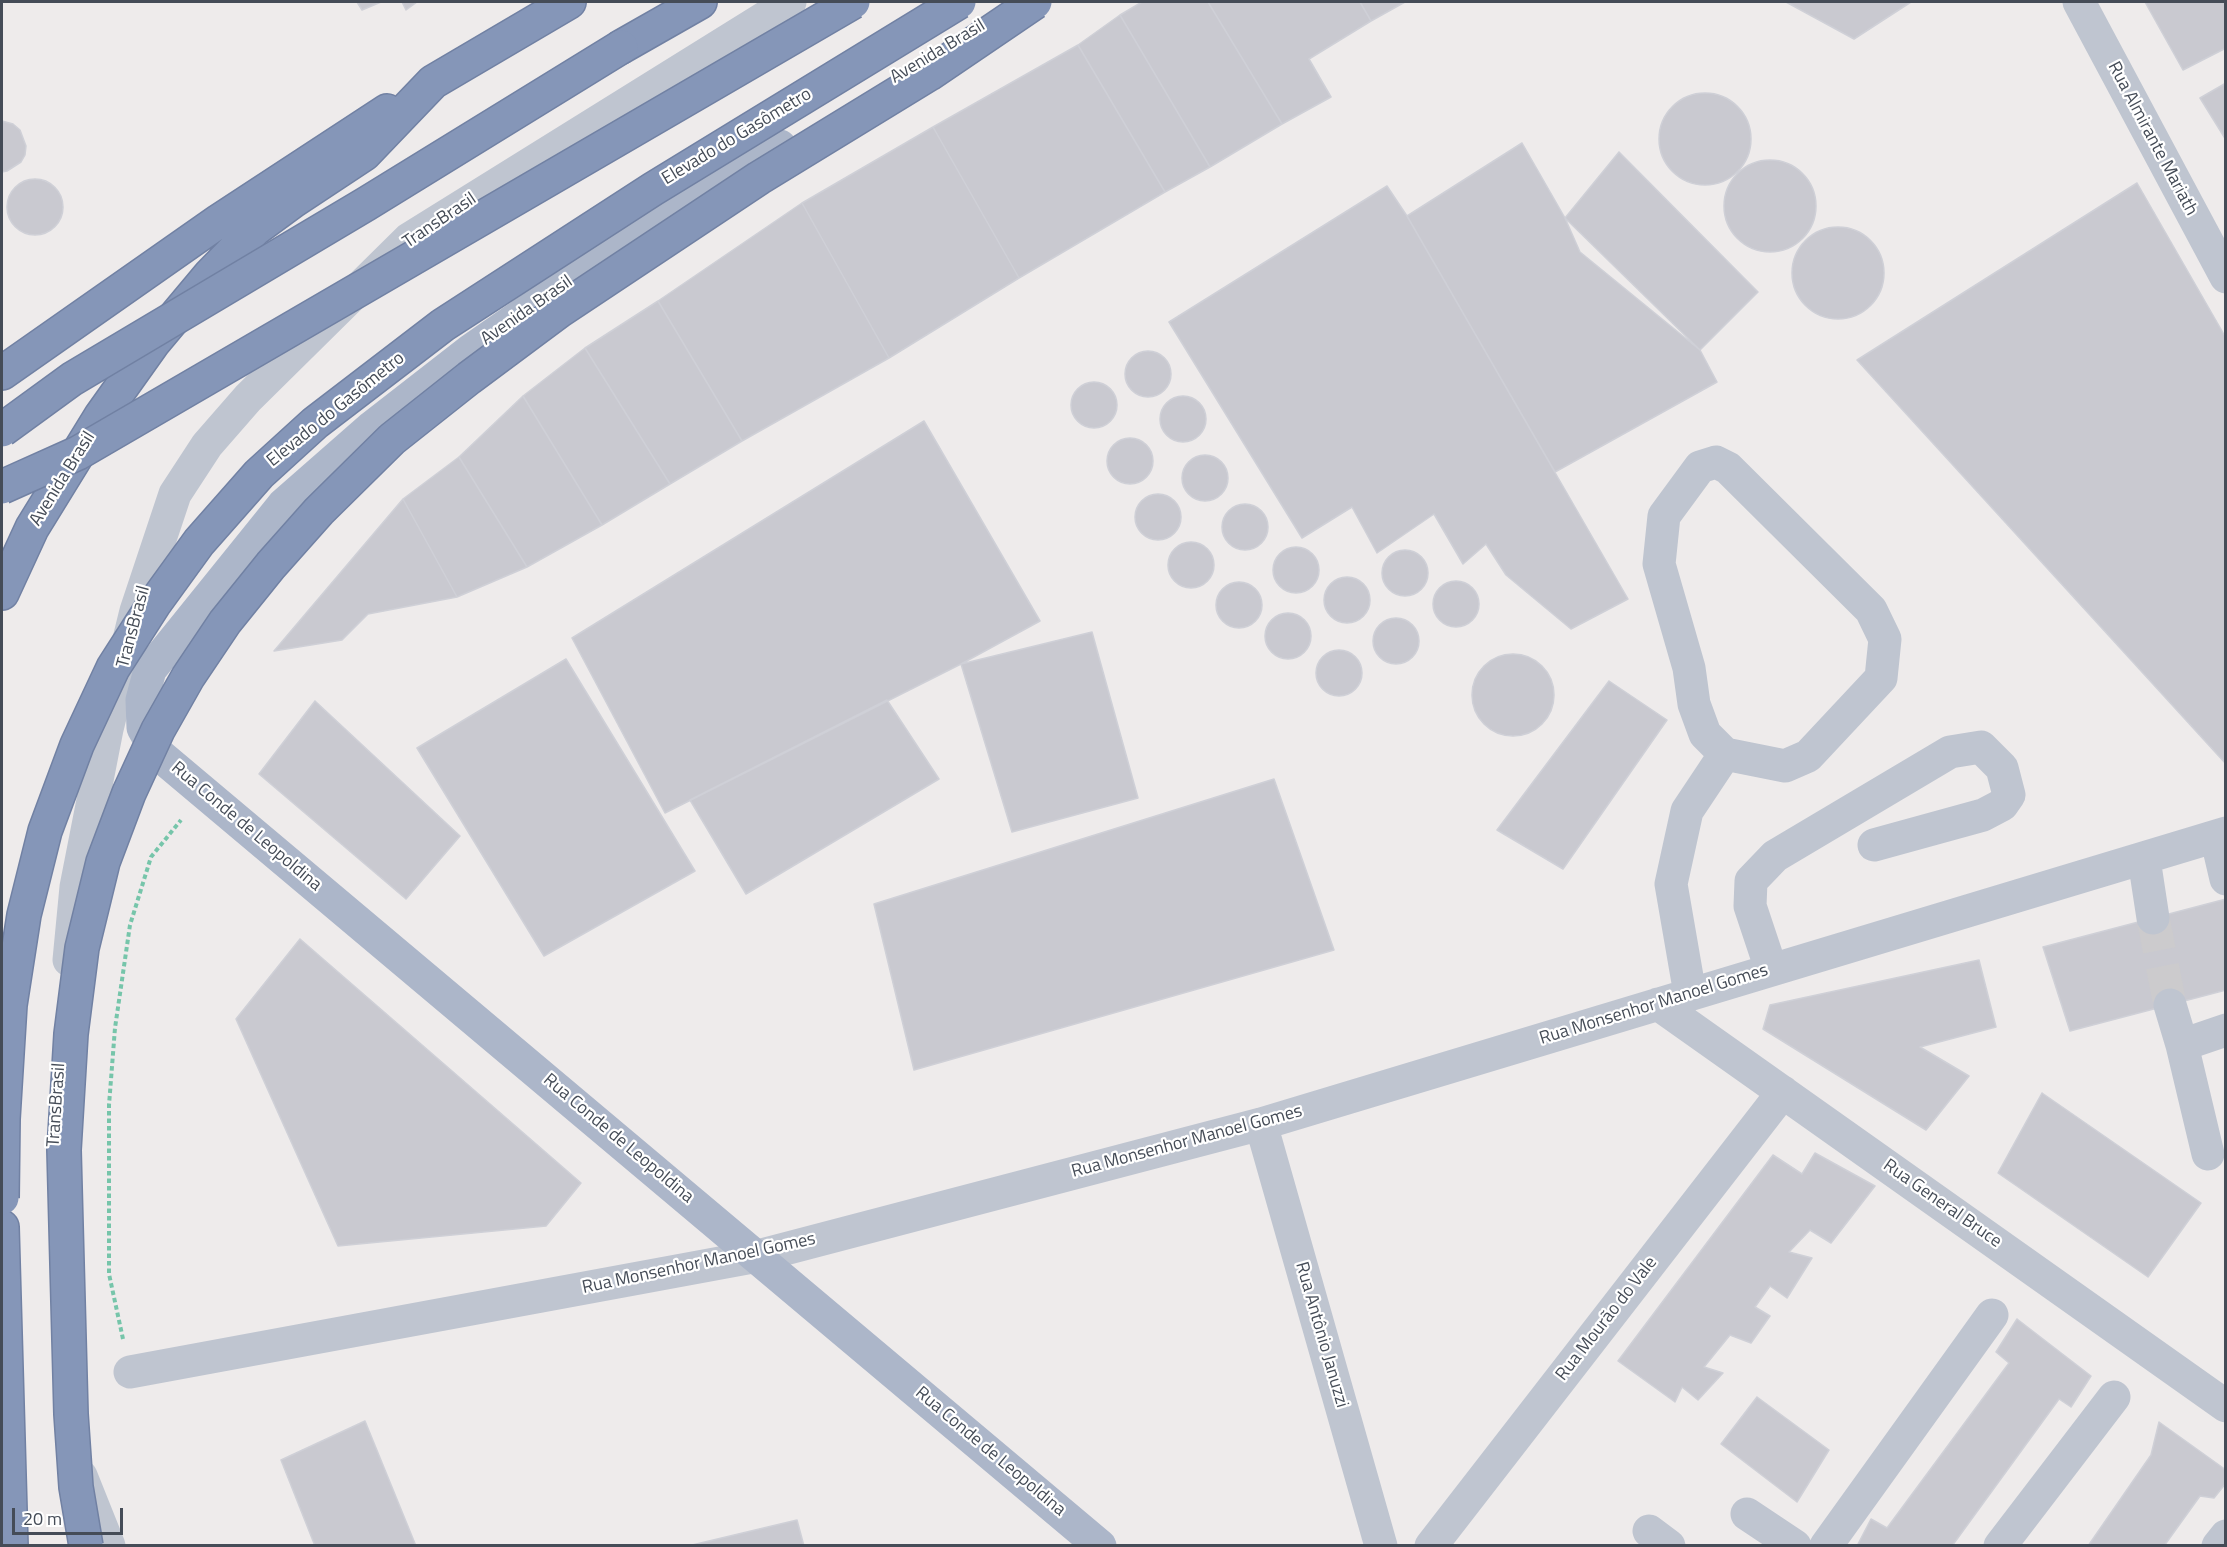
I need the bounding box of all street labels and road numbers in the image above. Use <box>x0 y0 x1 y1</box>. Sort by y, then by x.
street label: Avenida Brasil <box>887 15 989 89</box>
street label: Rua Almirante Mariath <box>2102 58 2202 220</box>
street label: Elevado do Gasômetro <box>658 84 816 190</box>
street label: TransBrasil <box>399 189 481 253</box>
street label: Avenida Brasil <box>477 271 577 351</box>
street label: Elevado do Gasômetro <box>263 348 409 472</box>
street label: Avenida Brasil <box>26 428 100 530</box>
street label: TransBrasil <box>113 584 155 670</box>
street label: Rua Conde de Leopoldina <box>166 758 326 896</box>
street label: Rua Monsenhor Manoel Gomes <box>1537 960 1771 1050</box>
street label: TransBrasil <box>43 1062 71 1148</box>
street label: Rua Conde de Leopoldina <box>538 1070 698 1208</box>
street label: Rua Monsenhor Manoel Gomes <box>1069 1101 1305 1183</box>
street label: Rua General Bruce <box>1879 1155 2005 1253</box>
street label: Rua Monsenhor Manoel Gomes <box>580 1229 818 1299</box>
street label: Rua Mourão do Vale <box>1552 1253 1662 1385</box>
street label: Rua Antônio Januzzi <box>1290 1260 1352 1410</box>
street label: Rua Conde de Leopoldina <box>910 1383 1070 1521</box>

